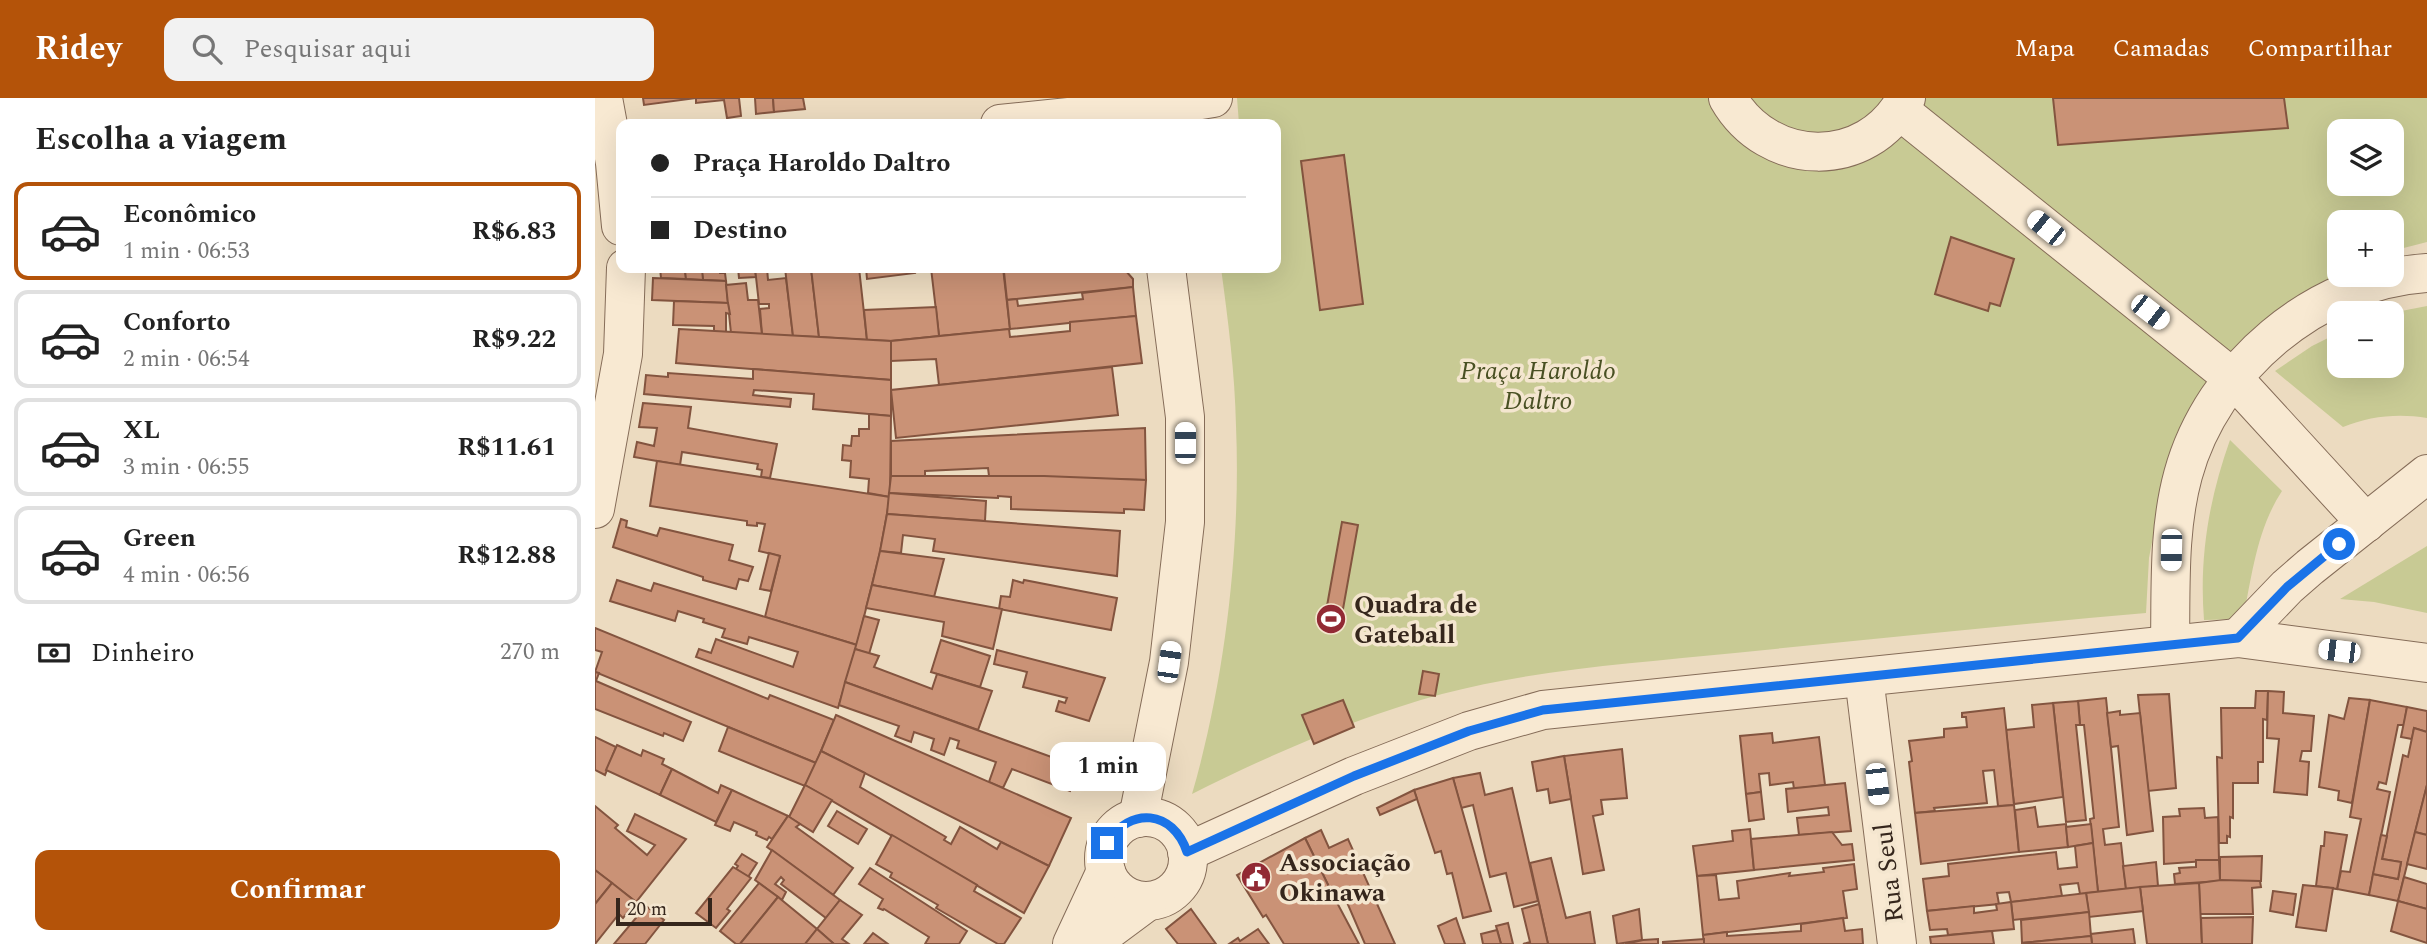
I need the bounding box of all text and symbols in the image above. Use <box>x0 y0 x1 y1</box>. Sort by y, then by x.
search box <box>164 18 654 81</box>
text: Ridey <box>35 24 122 74</box>
text: Pesquisar aqui <box>244 29 412 69</box>
icon: search <box>188 30 226 68</box>
text: Mapa <box>2015 31 2075 67</box>
text: Camadas <box>2113 31 2210 67</box>
text: Compartilhar <box>2248 31 2392 67</box>
text: Escolha a viagem <box>35 115 287 164</box>
map controls <box>2327 119 2404 378</box>
button: layers <box>2327 119 2404 196</box>
text: Praça Haroldo Daltro <box>693 143 951 183</box>
text: Econômico <box>123 194 256 234</box>
icon: car <box>39 200 102 263</box>
car <box>2024 207 2069 249</box>
text: Destino <box>693 210 787 250</box>
button: + <box>2327 210 2404 287</box>
text: R$6.83 <box>472 211 556 251</box>
text: 1 min · 06:53 <box>123 234 250 269</box>
car <box>2127 291 2174 333</box>
button: − <box>2327 301 2404 378</box>
text: Conforto <box>123 302 231 342</box>
icon: car <box>39 308 102 371</box>
text: R$9.22 <box>472 319 556 359</box>
text: 2 min · 06:54 <box>123 342 250 377</box>
park label: Praça Haroldo Daltro <box>1460 351 1616 421</box>
text: XL <box>123 410 160 450</box>
icon: car <box>39 416 102 479</box>
car <box>1175 422 1196 464</box>
text: R$11.61 <box>457 427 556 467</box>
text: 3 min · 06:55 <box>123 450 250 485</box>
text: Green <box>123 518 196 558</box>
icon: car <box>39 524 102 587</box>
route start <box>2323 528 2355 560</box>
car <box>2161 529 2182 571</box>
text: R$12.88 <box>457 535 556 575</box>
text: 4 min · 06:56 <box>123 558 250 593</box>
place label: Quadra de Gateball <box>1354 585 1478 655</box>
sports icon: Quadra de Gateball <box>1314 602 1348 636</box>
text: Dinheiro <box>91 633 195 673</box>
icon: cash <box>35 634 73 672</box>
text: 270 m <box>500 635 560 670</box>
car <box>2317 638 2362 664</box>
car <box>1156 640 1183 684</box>
callout: 1 min <box>1049 742 1165 790</box>
text: 1 min <box>1077 749 1139 784</box>
car <box>1865 762 1890 806</box>
street label: Rua Seul <box>1863 821 1915 925</box>
route end <box>1091 827 1123 859</box>
place label: Associação Okinawa <box>1279 843 1411 913</box>
button: Confirmar <box>35 850 560 930</box>
public building icon: Associação Okinawa <box>1239 860 1273 894</box>
scale bar <box>616 895 712 927</box>
text: 20 m <box>627 895 667 924</box>

